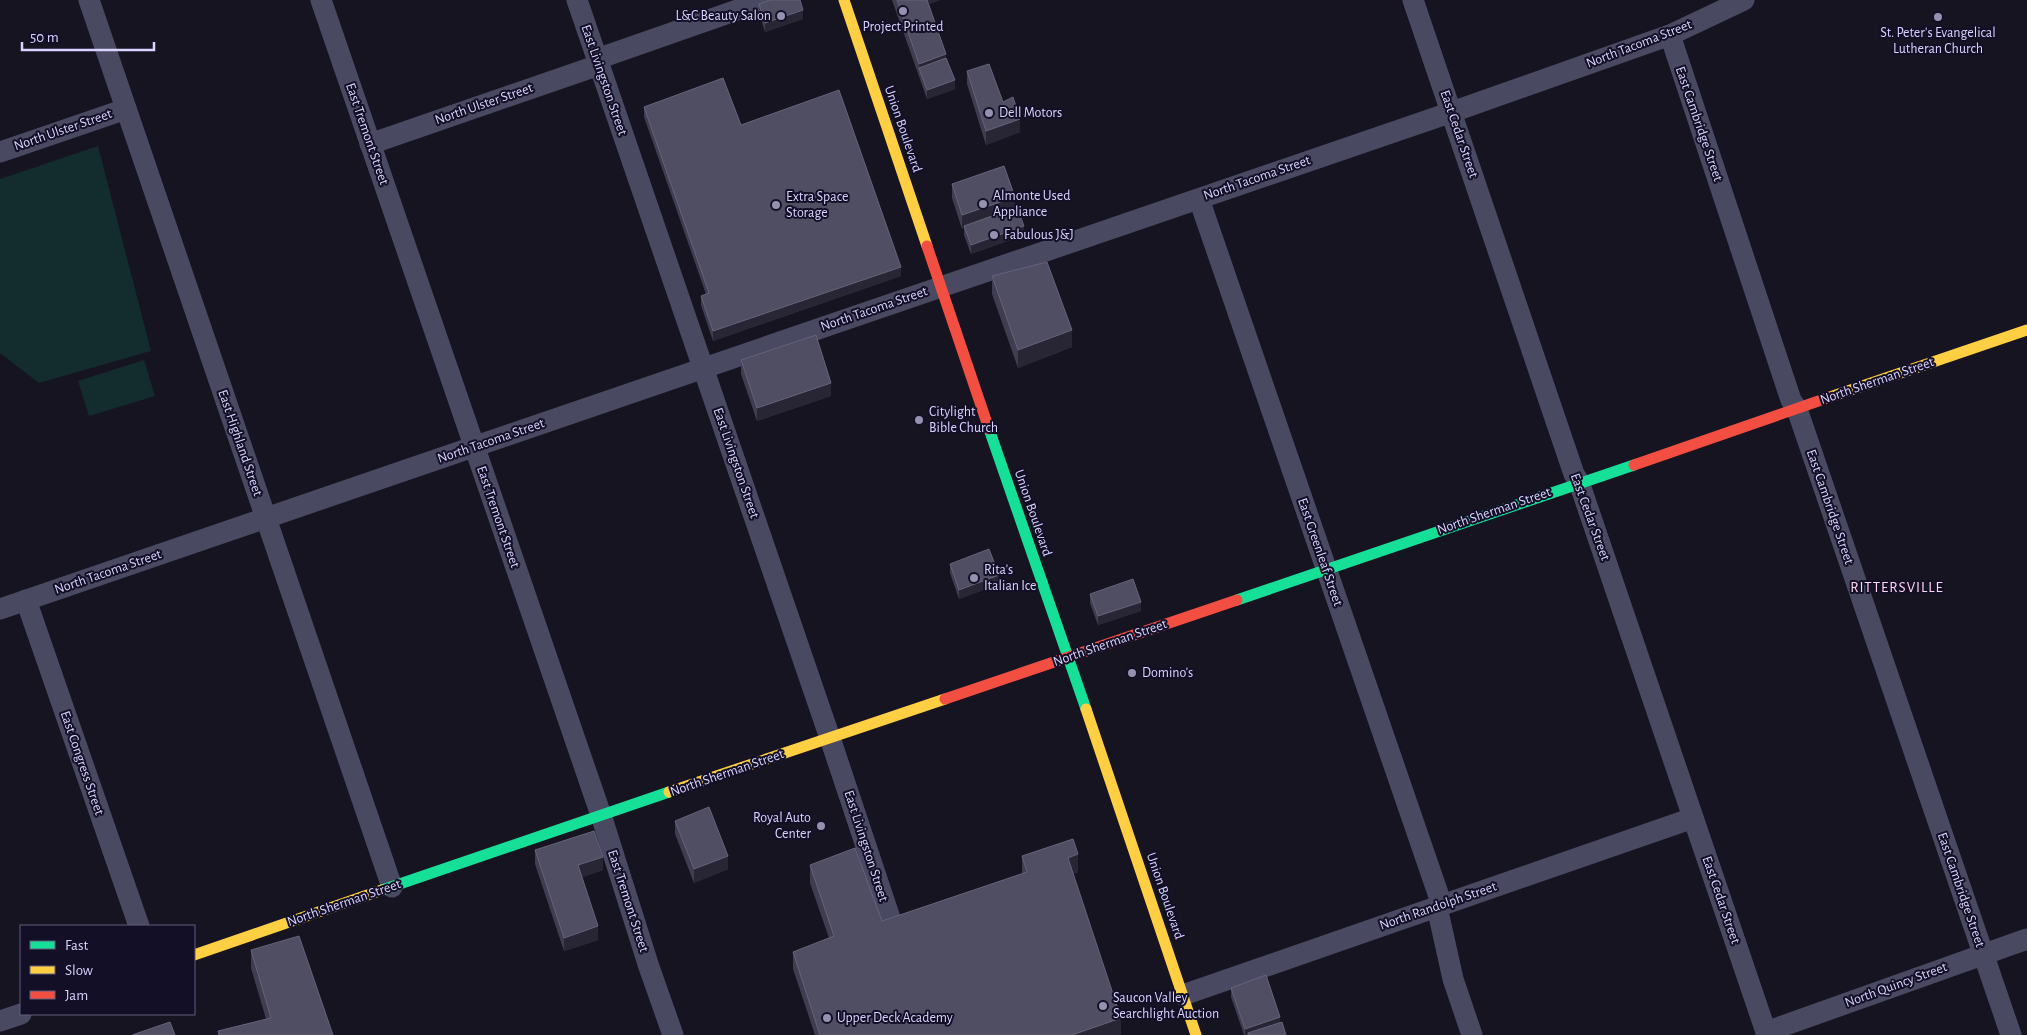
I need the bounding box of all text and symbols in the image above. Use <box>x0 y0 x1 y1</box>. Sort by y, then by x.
marker: Project Printed <box>897 5 909 17</box>
place label: L&C Beauty Salon <box>675 9 771 23</box>
marker: L&C Beauty Salon <box>775 10 787 22</box>
marker: St. Peter's Evangelical Lutheran Church <box>1932 11 1944 23</box>
street label: North Tacoma Street <box>1584 17 1694 71</box>
scale bar <box>22 20 155 52</box>
place label: Project Printed <box>863 20 944 34</box>
street label: East Livingston Street <box>578 23 630 138</box>
place label: St. Peter's Evangelical Lutheran Church <box>1880 26 1996 56</box>
text: 50 m <box>30 30 59 45</box>
street label: East Cambridge Street <box>1673 65 1725 184</box>
street label: East Tremont Street <box>343 81 391 187</box>
street label: North Ulster Street <box>433 81 535 127</box>
street label: Union Boulevard <box>882 84 924 174</box>
street label: East Cedar Street <box>1437 88 1481 180</box>
place label: Dell Motors <box>999 106 1062 120</box>
street label: North Ulster Street <box>12 107 114 153</box>
marker: Dell Motors <box>983 107 995 119</box>
street label: North Tacoma Street <box>1202 153 1313 203</box>
place label: Almonte Used Appliance <box>993 189 1070 219</box>
place label: Extra Space Storage <box>786 190 849 220</box>
marker: Almonte Used Appliance <box>977 198 989 210</box>
marker: Extra Space Storage <box>770 199 782 211</box>
place label: Fabulous J&J <box>1004 228 1074 242</box>
marker: Fabulous J&J <box>988 229 1000 241</box>
street label: North Tacoma Street <box>819 284 930 334</box>
street label: North Sherman Street <box>1818 355 1936 407</box>
street label: East Highland Street <box>215 388 265 498</box>
place label: Citylight Bible Church <box>929 405 998 435</box>
street label: East Livingston Street <box>710 406 762 521</box>
marker: Citylight Bible Church <box>913 414 925 426</box>
street label: North Tacoma Street <box>436 416 547 466</box>
street label: East Cambridge Street <box>1804 448 1856 567</box>
street label: East Tremont Street <box>474 464 522 570</box>
street label: Union Boulevard <box>1012 468 1054 558</box>
street label: East Cedar Street <box>1568 472 1612 563</box>
street label: North Sherman Street <box>1435 485 1553 537</box>
street label: East Greenleaf Street <box>1295 496 1345 608</box>
street label: North Tacoma Street <box>53 547 164 597</box>
place label: Rita's Italian Ice <box>984 563 1037 593</box>
marker: Rita's Italian Ice <box>968 572 980 584</box>
district label: RITTERSVILLE <box>1850 580 1944 595</box>
street label: North Sherman Street <box>1051 617 1169 669</box>
place label: Domino's <box>1142 666 1193 680</box>
marker: Domino's <box>1126 667 1138 679</box>
street label: East Congress Street <box>58 709 107 817</box>
street label: North Sherman Street <box>668 747 786 799</box>
street label: East Livingston Street <box>841 789 891 904</box>
place label: Royal Auto Center <box>753 811 811 841</box>
marker: Royal Auto Center <box>815 820 827 832</box>
street label: East Cambridge Street <box>1935 831 1987 950</box>
street label: East Tremont Street <box>605 848 651 954</box>
street label: Union Boulevard <box>1144 851 1186 941</box>
street label: East Cedar Street <box>1699 854 1743 946</box>
street label: North Sherman Street <box>285 877 403 929</box>
street label: North Randolph Street <box>1378 879 1499 933</box>
legend <box>20 925 195 1015</box>
text: Fast <box>65 938 89 953</box>
street label: North Quincy Street <box>1843 960 1950 1010</box>
text: Slow <box>65 963 93 978</box>
text: Jam <box>65 988 88 1003</box>
place label: Saucon Valley Searchlight Auction <box>1113 991 1219 1021</box>
marker: Saucon Valley Searchlight Auction <box>1097 1000 1109 1012</box>
place label: Upper Deck Academy <box>837 1011 953 1025</box>
marker: Upper Deck Academy <box>821 1012 833 1024</box>

